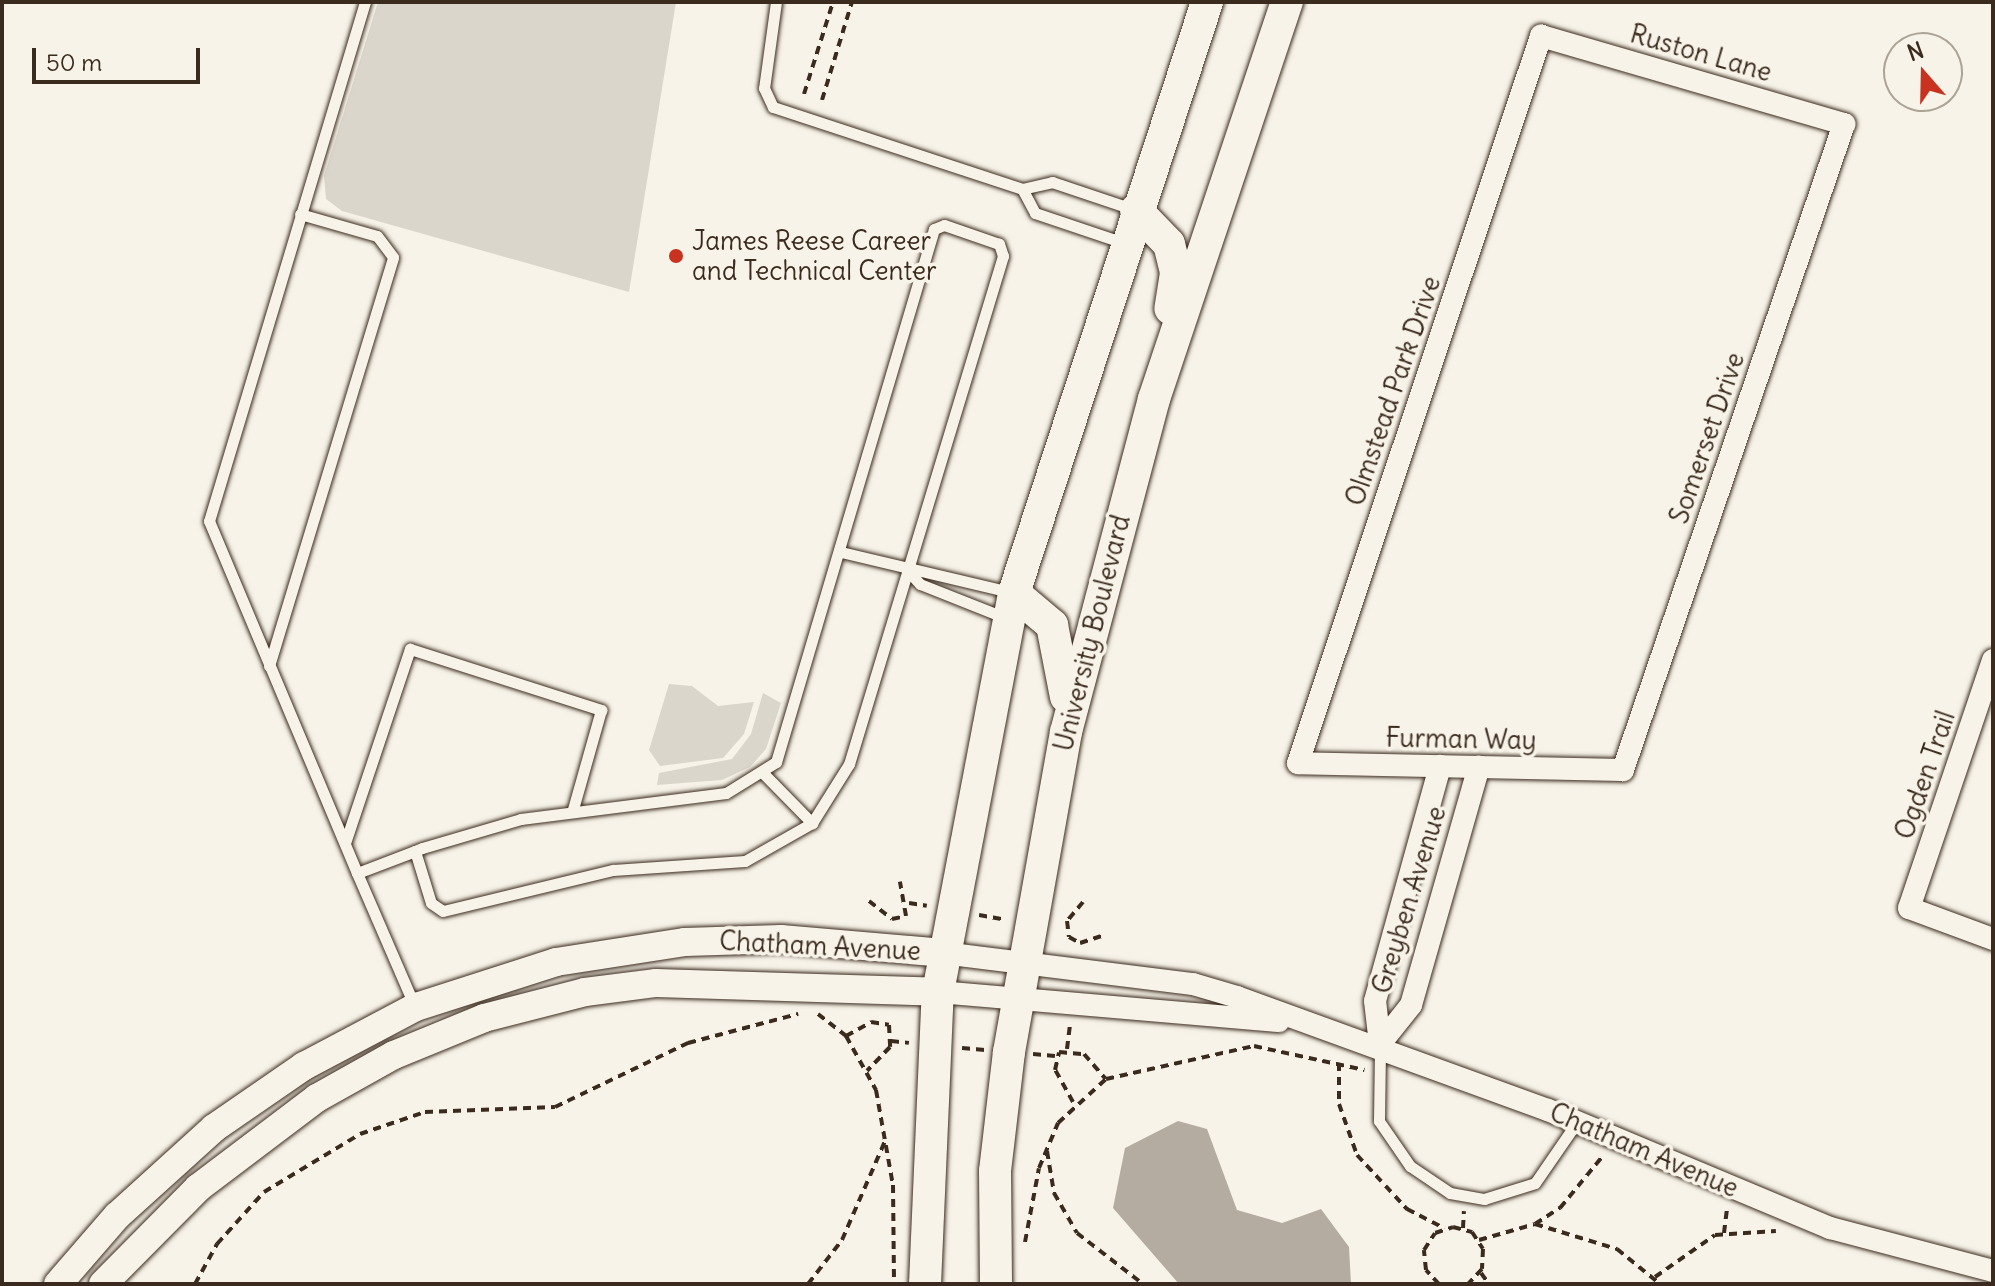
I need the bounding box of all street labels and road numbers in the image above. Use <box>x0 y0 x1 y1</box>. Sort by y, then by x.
street label: Ruston Lane <box>1627 18 1775 88</box>
street label: Olmstead Park Drive <box>1339 272 1447 510</box>
street label: Somerset Drive <box>1663 348 1751 528</box>
street label: University Boulevard <box>1048 512 1136 754</box>
street label: Ogden Trail <box>1888 707 1962 843</box>
street label: Furman Way <box>1385 722 1537 756</box>
street label: Greyben Avenue <box>1366 803 1452 997</box>
street label: Chatham Avenue <box>718 925 922 967</box>
street label: Chatham Avenue <box>1545 1096 1743 1204</box>

